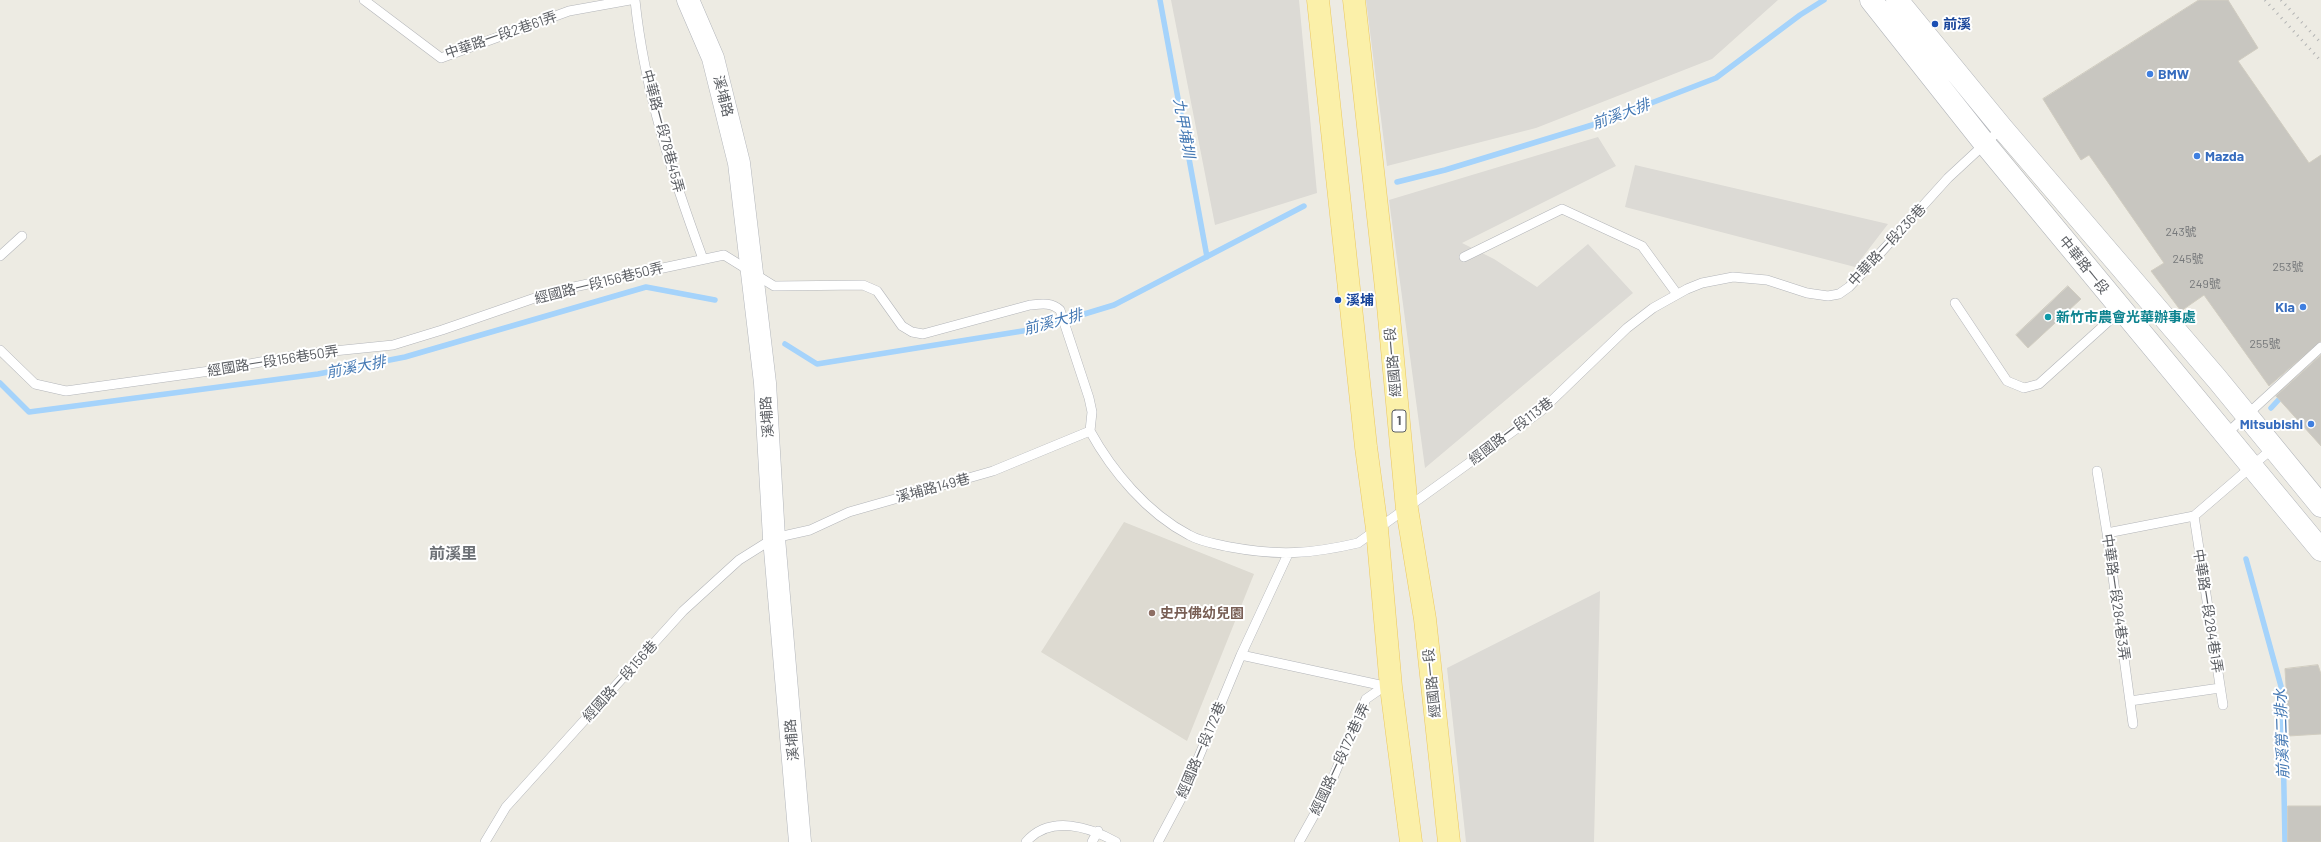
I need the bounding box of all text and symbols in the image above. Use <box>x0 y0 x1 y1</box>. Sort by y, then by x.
street label: 中華路一段2巷61弄 <box>443 8 559 62</box>
place label: 前溪 <box>1943 16 1971 32</box>
marker: 前溪 <box>1930 19 1940 29</box>
place label: BMW <box>2158 66 2189 82</box>
street label: 中華路一段78巷45弄 <box>638 68 688 194</box>
marker: BMW <box>2145 69 2155 79</box>
street label: 溪埔路 <box>710 74 736 118</box>
water label: 前溪大排 <box>1590 95 1652 133</box>
water label: 九甲埔圳 <box>1170 97 1198 159</box>
place label: Mazda <box>2205 148 2244 164</box>
marker: Mazda <box>2192 151 2202 161</box>
street label: 中華路一段236巷 <box>1845 201 1929 289</box>
house number: 243號 <box>2165 225 2197 239</box>
street label: 中華路一段 <box>2055 233 2113 297</box>
house number: 245號 <box>2172 252 2204 266</box>
street label: 經國路一段156巷50弄 <box>533 259 665 307</box>
house number: 253號 <box>2273 260 2303 274</box>
house number: 249號 <box>2189 277 2221 291</box>
place label: 溪埔 <box>1346 292 1374 308</box>
marker: 溪埔 <box>1333 295 1343 305</box>
place label: Kia <box>2275 299 2295 315</box>
marker: Kia <box>2298 302 2308 312</box>
water label: 前溪大排 <box>1022 306 1084 338</box>
place label: 新竹市農會光華辦事處 <box>2056 309 2196 325</box>
marker: 新竹市農會光華辦事處 <box>2043 312 2053 322</box>
street label: 經國路一段 <box>1382 326 1404 398</box>
house number: 255號 <box>2250 337 2280 351</box>
street label: 經國路一段156巷50弄 <box>206 342 340 380</box>
water label: 前溪大排 <box>325 352 387 382</box>
street label: 經國路一段113巷 <box>1466 394 1556 468</box>
street label: 溪埔路 <box>757 395 777 439</box>
road number: 1 <box>1392 410 1406 432</box>
place label: Mitsubishi <box>2240 416 2303 432</box>
marker: Mitsubishi <box>2306 419 2316 429</box>
street label: 溪埔路149巷 <box>894 470 972 506</box>
street label: 中華路一段284巷3弄 <box>2099 533 2133 661</box>
district label: 前溪里 <box>429 544 477 564</box>
street label: 中華路一段284巷1弄 <box>2190 548 2226 674</box>
place label: 史丹佛幼兒園 <box>1160 605 1244 621</box>
marker: 史丹佛幼兒園 <box>1147 608 1157 618</box>
street label: 經國路一段156巷 <box>579 637 661 725</box>
street label: 經國路一段 <box>1420 647 1444 719</box>
water label: 前溪第二排水 <box>2271 689 2293 779</box>
street label: 經國路一段172巷 <box>1173 699 1229 801</box>
street label: 經國路一段172巷1弄 <box>1307 700 1373 818</box>
street label: 溪埔路 <box>782 718 802 762</box>

